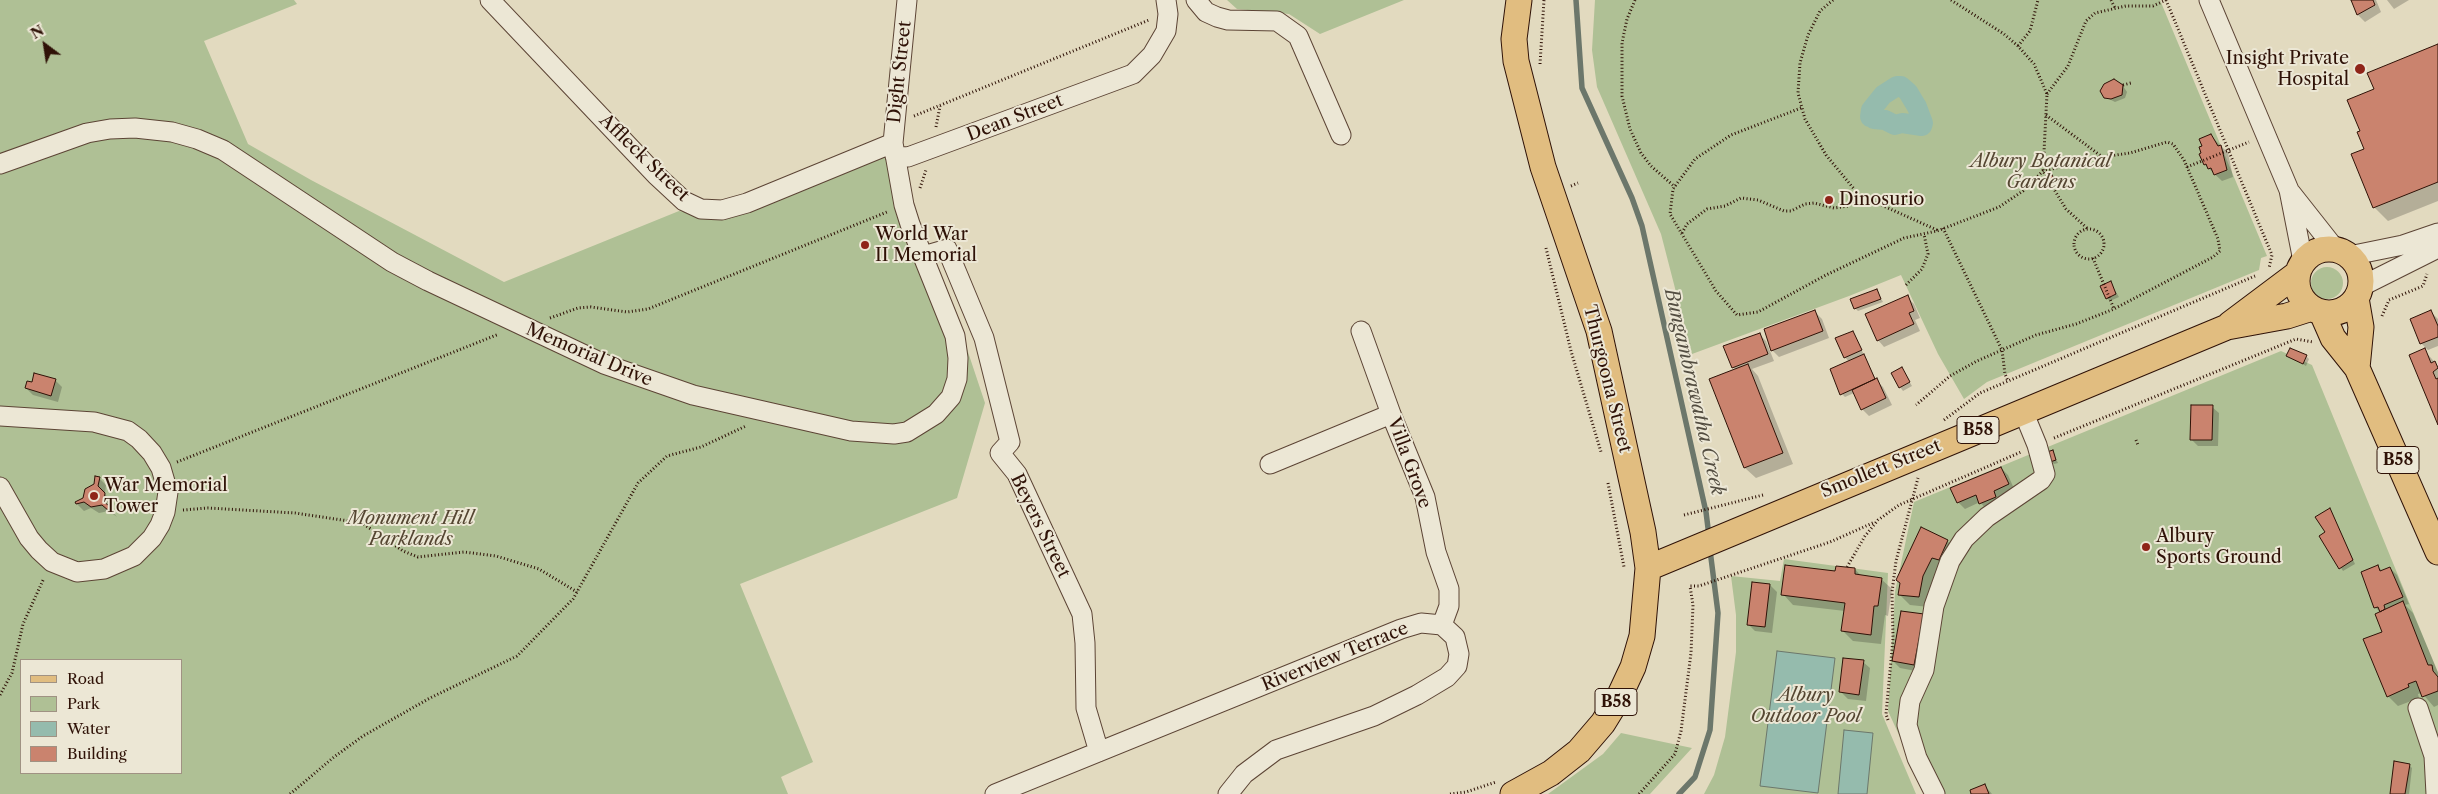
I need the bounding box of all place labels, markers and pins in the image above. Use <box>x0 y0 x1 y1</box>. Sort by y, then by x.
place label: Insight Private Hospital <box>2226 48 2349 90</box>
marker: Insight Private Hospital <box>2353 62 2367 76</box>
place label: Dinosurio <box>1839 189 1924 211</box>
marker: Dinosurio <box>1823 194 1835 206</box>
place label: World War II Memorial <box>875 224 977 266</box>
marker: World War II Memorial <box>859 239 871 251</box>
place label: War Memorial Tower <box>104 475 228 518</box>
marker: War Memorial Tower <box>88 490 100 502</box>
place label: Albury Sports Ground <box>2156 526 2282 568</box>
marker: Albury Sports Ground <box>2140 541 2152 553</box>

